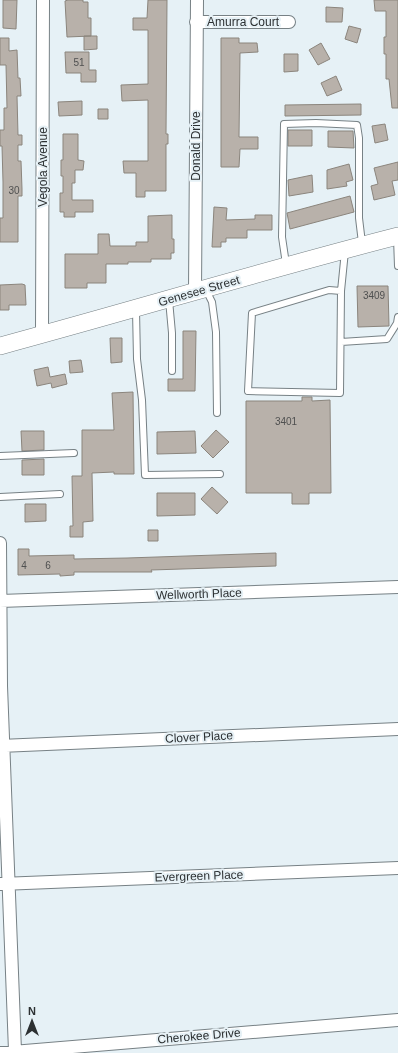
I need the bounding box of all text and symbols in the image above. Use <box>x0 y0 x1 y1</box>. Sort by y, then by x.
street label: Amurra Court <box>207 15 280 29</box>
house number: 51 <box>73 57 85 68</box>
street label: Donald Drive <box>189 111 203 181</box>
street label: Vegola Avenue <box>36 127 50 207</box>
house number: 30 <box>8 185 20 196</box>
street label: Genesee Street <box>157 273 242 309</box>
house number: 3409 <box>363 290 386 301</box>
house number: 3401 <box>275 416 298 427</box>
house number: 4 <box>21 560 27 571</box>
house number: 6 <box>45 560 51 571</box>
street label: Wellworth Place <box>156 585 242 602</box>
street label: Clover Place <box>165 728 234 746</box>
street label: Evergreen Place <box>154 867 244 885</box>
north arrow <box>12 1001 52 1041</box>
text: N <box>28 1005 36 1017</box>
street label: Cherokee Drive <box>157 1025 241 1047</box>

